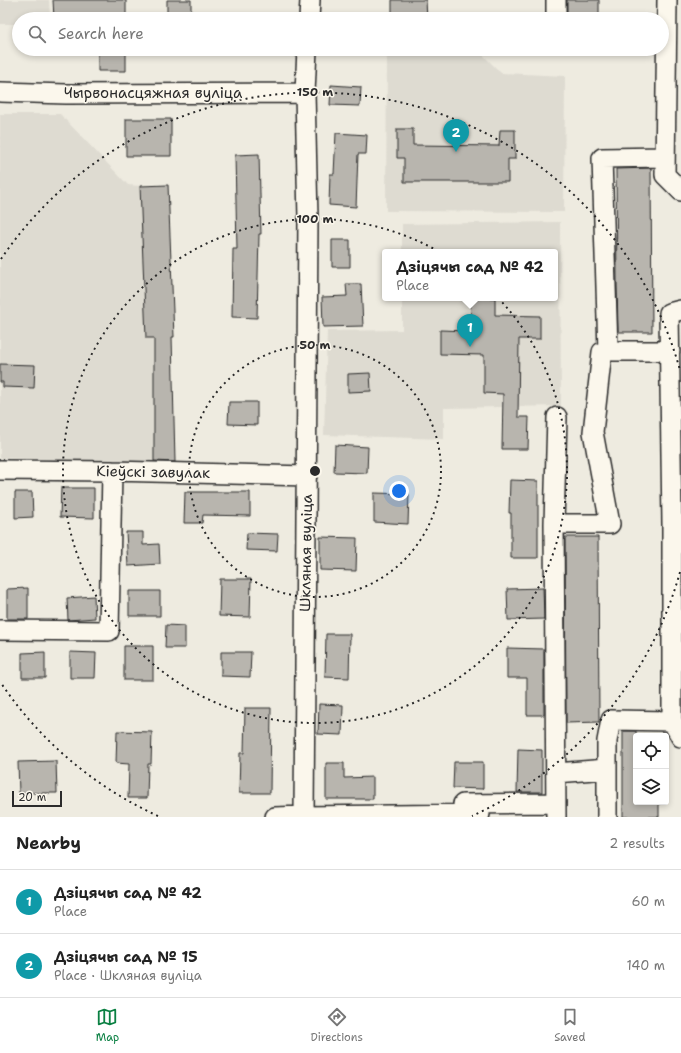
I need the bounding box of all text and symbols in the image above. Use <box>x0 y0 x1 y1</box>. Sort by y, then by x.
search box <box>12 12 669 56</box>
icon: search <box>26 23 48 45</box>
text: Search here <box>58 24 144 44</box>
street label: Чырвонасцяжная вуліца <box>64 83 243 103</box>
text: 150 m <box>297 84 333 100</box>
pin: 2 <box>443 119 469 152</box>
text: 100 m <box>297 211 334 227</box>
popup <box>382 249 558 301</box>
text: Дзіцячы сад № 42 <box>396 257 544 277</box>
text: Place <box>396 277 429 294</box>
pin: 1 <box>457 314 483 347</box>
text: 50 m <box>300 337 331 353</box>
street label: Кіеўскі завулак <box>96 461 210 483</box>
centre of rings <box>308 464 322 478</box>
your location <box>389 481 409 501</box>
street label: Шкляная вуліца <box>295 493 317 612</box>
map controls <box>633 733 669 805</box>
button: locate <box>633 733 669 769</box>
button: layers <box>633 769 669 805</box>
scale bar <box>12 789 62 808</box>
text: 20 m <box>18 790 46 805</box>
text: Nearby <box>16 832 81 854</box>
text: 2 results <box>609 835 665 852</box>
text: Дзіцячы сад № 42 <box>54 883 202 903</box>
text: 1 <box>26 893 32 910</box>
text: 60 m <box>632 893 665 910</box>
text: Place <box>54 903 87 920</box>
text: Дзіцячы сад № 15 <box>54 947 198 967</box>
text: 2 <box>24 957 34 974</box>
text: 140 m <box>626 957 665 974</box>
text: Place · Шкляная вуліца <box>54 967 202 984</box>
tab: Map <box>96 1006 119 1045</box>
tab: Directions <box>310 1006 363 1045</box>
tab: Saved <box>554 1006 585 1045</box>

